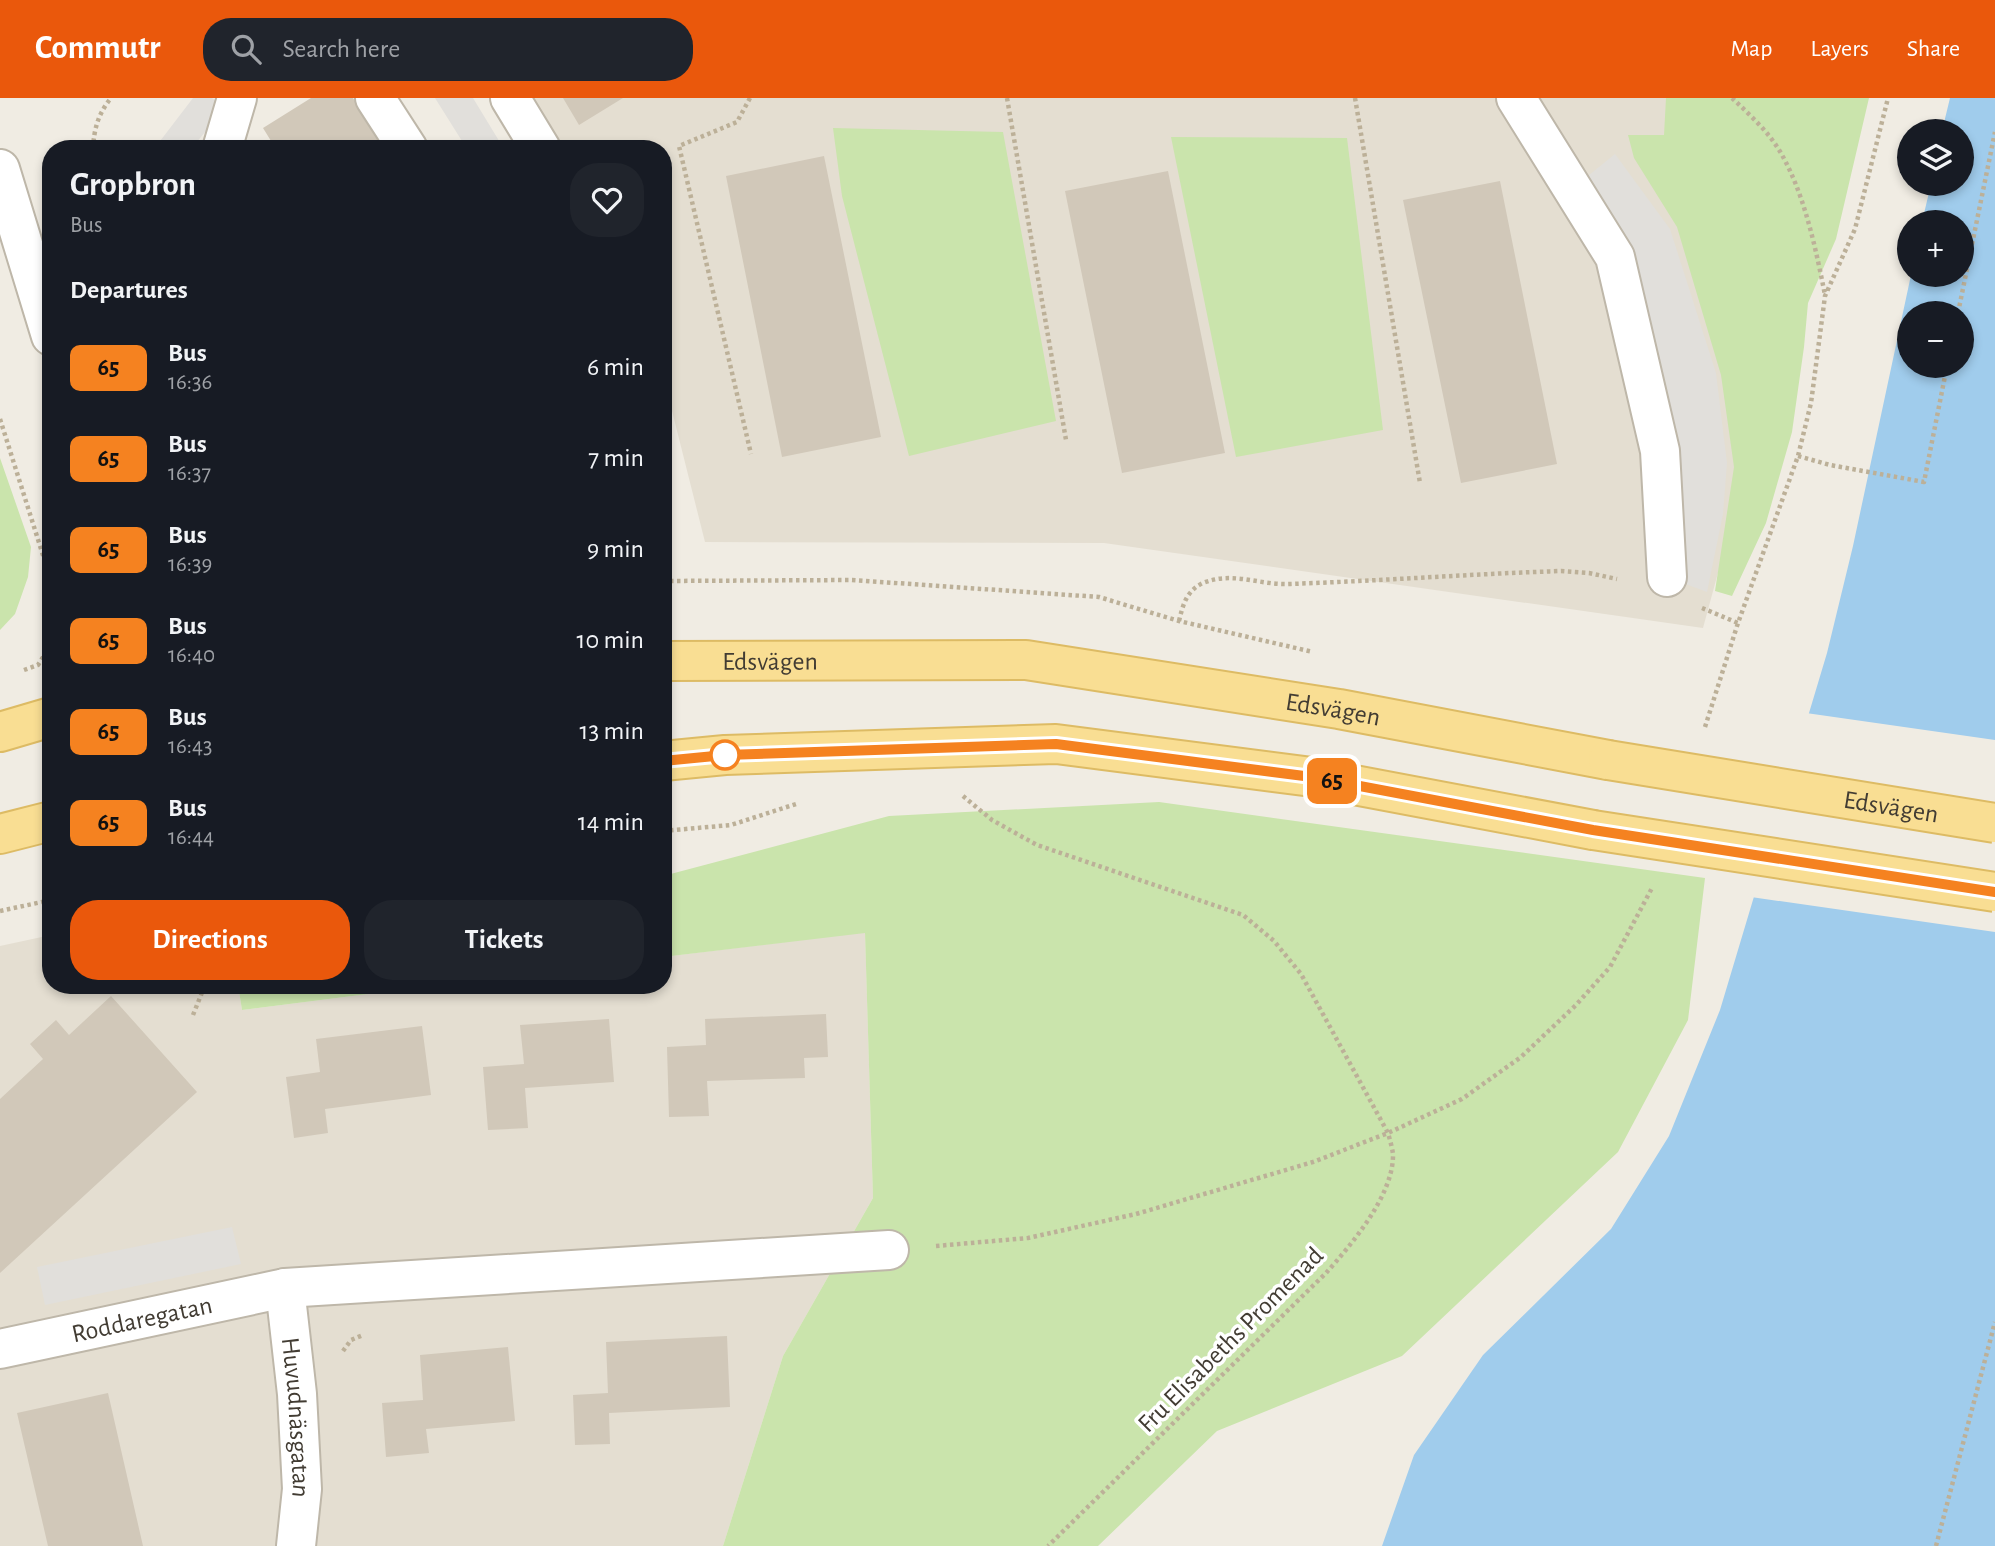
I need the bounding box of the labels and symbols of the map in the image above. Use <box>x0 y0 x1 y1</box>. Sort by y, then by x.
street label: Edsvägen <box>722 649 818 675</box>
street label: Edsvägen <box>1284 689 1383 731</box>
unlabelled marker <box>710 740 740 770</box>
line badge: 65 <box>1300 758 1364 804</box>
street label: Edsvägen <box>1842 787 1940 828</box>
street label: Fru Elisabeths Promenad <box>1133 1242 1328 1437</box>
street label: Roddaregatan <box>69 1292 215 1347</box>
street label: Huvudnäsgatan <box>277 1336 314 1499</box>

